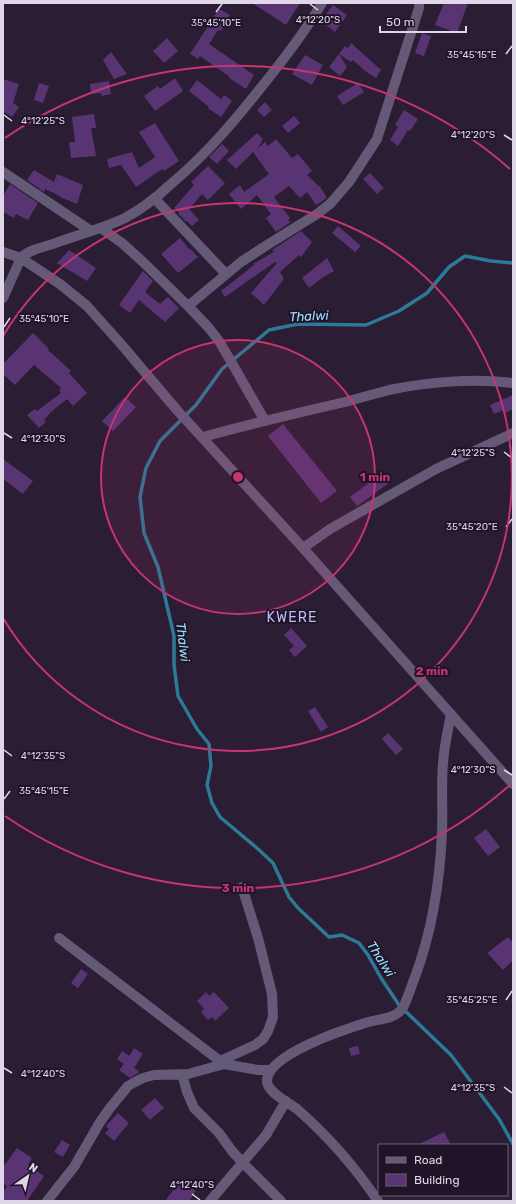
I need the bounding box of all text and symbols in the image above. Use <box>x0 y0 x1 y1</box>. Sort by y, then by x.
scale bar <box>380 8 466 34</box>
text: 4°12'20"S <box>296 14 340 26</box>
text: 50 m <box>386 15 414 29</box>
text: 35°45'10"E <box>191 17 241 29</box>
text: 35°45'15"E <box>447 49 497 61</box>
text: 4°12'25"S <box>21 115 65 127</box>
text: 4°12'20"S <box>451 129 495 141</box>
water label: Thalwi <box>289 307 330 325</box>
text: 35°45'10"E <box>19 313 69 325</box>
text: 4°12'30"S <box>21 433 65 445</box>
text: 4°12'25"S <box>451 447 495 459</box>
centre of rings <box>231 470 245 484</box>
text: 1 min <box>360 470 391 484</box>
text: 35°45'20"E <box>446 521 498 533</box>
district label: KWERE <box>267 609 317 626</box>
water label: Thalwi <box>173 621 193 663</box>
text: 2 min <box>416 664 449 678</box>
text: 4°12'35"S <box>21 750 65 762</box>
text: 4°12'30"S <box>451 764 495 776</box>
text: 35°45'15"E <box>19 785 69 797</box>
text: 3 min <box>222 881 255 895</box>
water label: Thalwi <box>364 938 399 980</box>
text: 35°45'25"E <box>446 994 498 1006</box>
text: 4°12'40"S <box>21 1068 65 1080</box>
text: 4°12'35"S <box>451 1082 495 1094</box>
legend <box>378 1144 508 1196</box>
text: Road <box>414 1153 442 1167</box>
north arrow <box>8 1156 48 1196</box>
text: N <box>26 1161 40 1176</box>
text: Building <box>414 1173 460 1187</box>
text: 4°12'40"S <box>170 1179 214 1191</box>

